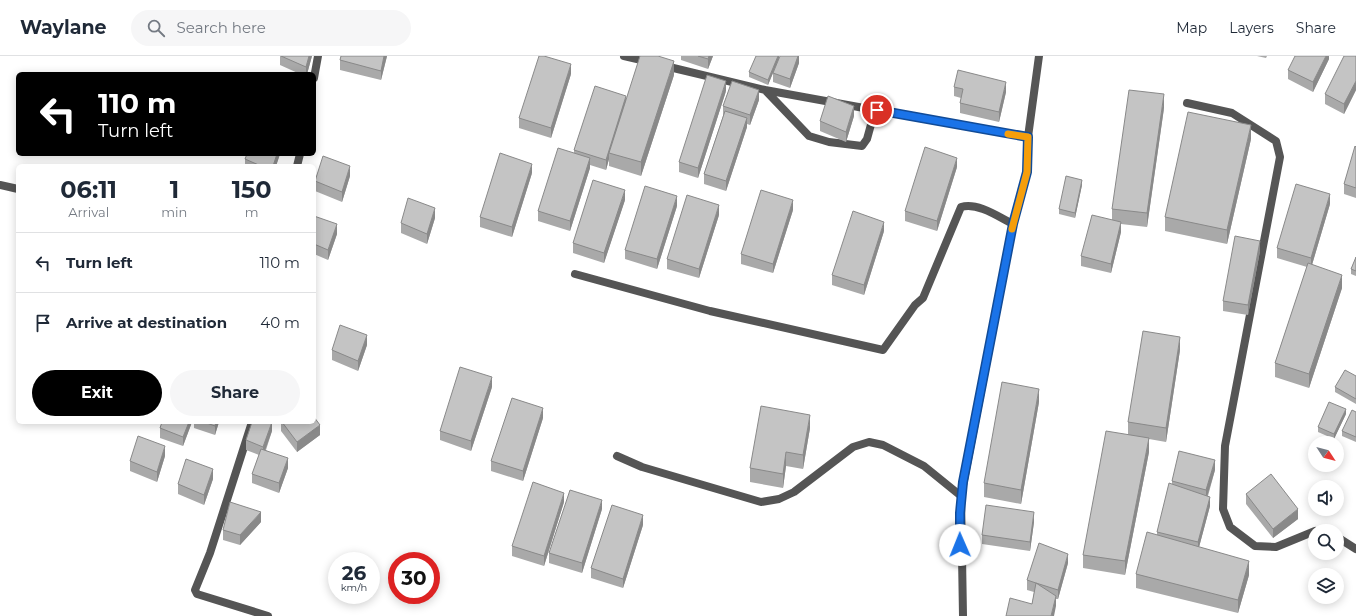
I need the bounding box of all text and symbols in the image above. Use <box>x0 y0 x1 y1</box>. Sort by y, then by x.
search box <box>131 10 411 46</box>
text: Waylane <box>20 16 107 39</box>
icon: search <box>145 17 167 39</box>
text: Search here <box>177 18 266 37</box>
text: Map <box>1176 19 1207 37</box>
text: Layers <box>1229 19 1274 37</box>
text: Share <box>1296 19 1336 37</box>
text: 110 m <box>98 86 176 120</box>
icon: left <box>32 88 84 140</box>
pin <box>860 93 894 127</box>
icon: arrive <box>866 99 888 121</box>
text: Turn left <box>98 120 173 142</box>
text: 06:11 <box>60 175 117 204</box>
text: 1 <box>170 175 179 204</box>
text: 150 <box>232 175 272 204</box>
text: Arrival <box>68 204 109 220</box>
text: min <box>161 204 187 220</box>
text: m <box>245 204 259 220</box>
icon: left <box>32 252 54 274</box>
text: Turn left <box>66 253 133 272</box>
text: 110 m <box>259 253 300 272</box>
icon: arrive <box>32 312 54 334</box>
text: Arrive at destination <box>66 313 227 332</box>
text: 40 m <box>260 313 300 332</box>
button: Exit <box>32 370 162 416</box>
button: Share <box>170 370 300 416</box>
north arrow <box>1308 436 1344 472</box>
map controls <box>1308 436 1344 604</box>
button: sound <box>1308 480 1344 516</box>
position arrow <box>939 524 981 566</box>
button: search <box>1308 524 1344 560</box>
speed limit sign: 30 <box>388 552 440 604</box>
text: 26 <box>342 561 366 585</box>
button: layers <box>1308 568 1344 604</box>
text: km/h <box>341 581 367 594</box>

